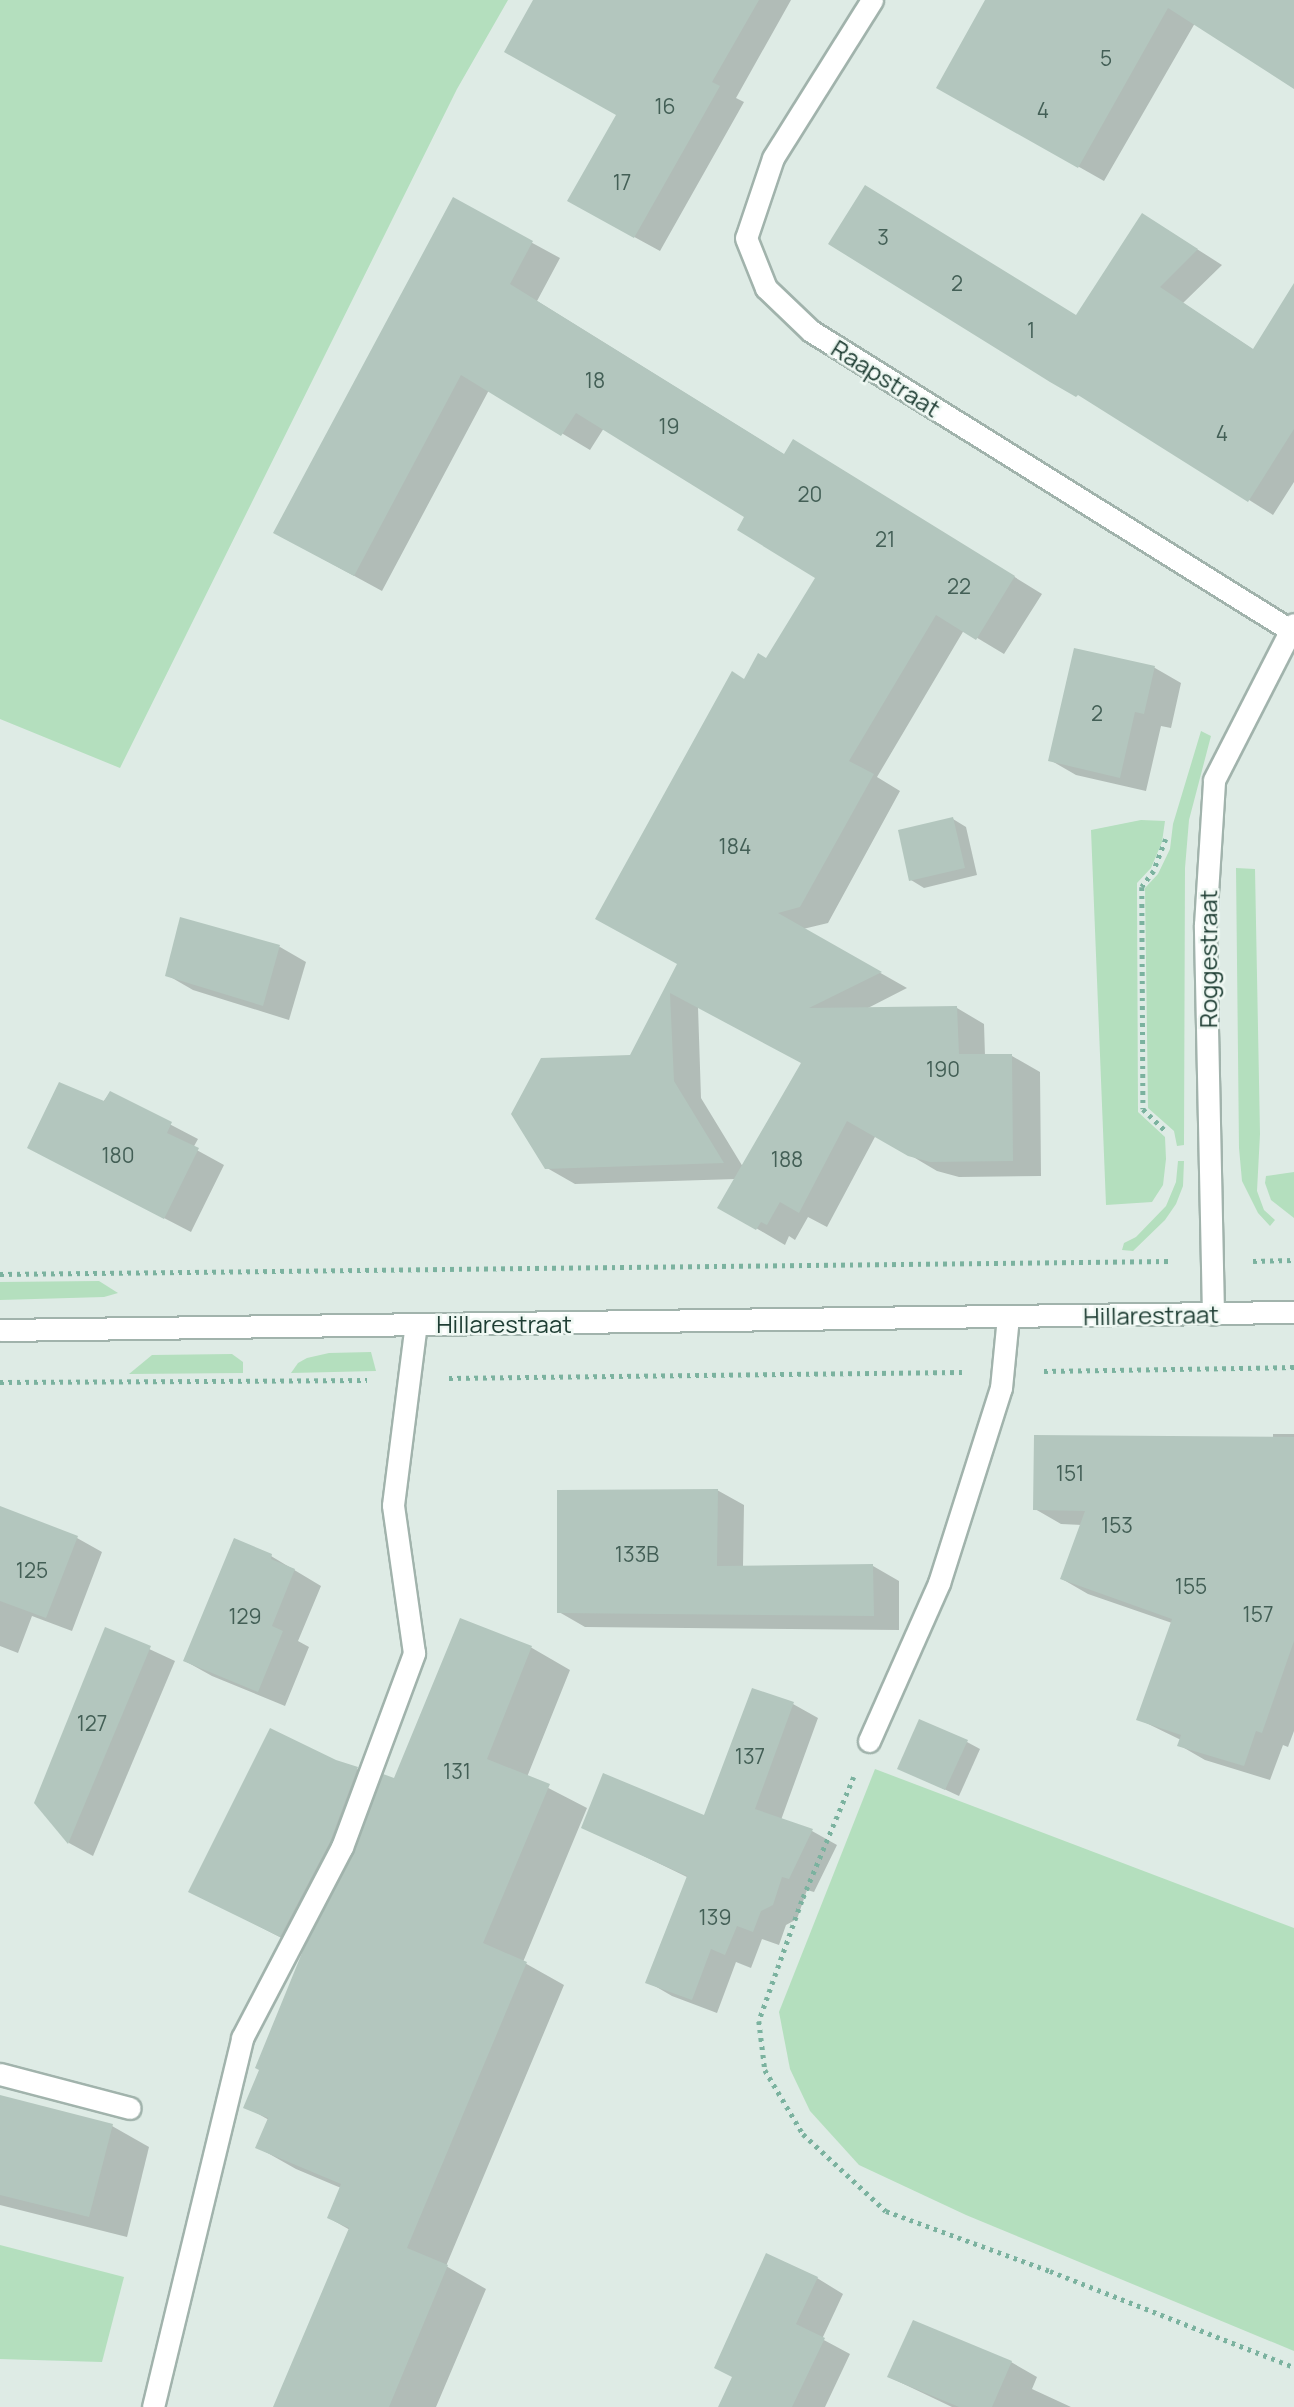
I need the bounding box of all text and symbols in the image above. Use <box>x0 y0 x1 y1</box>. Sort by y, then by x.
house number: 5 <box>1100 45 1112 71</box>
house number: 16 <box>654 93 676 119</box>
house number: 4 <box>1037 97 1049 123</box>
house number: 17 <box>613 169 631 195</box>
house number: 3 <box>877 224 889 250</box>
house number: 2 <box>951 270 963 296</box>
house number: 1 <box>1027 317 1035 343</box>
street label: Raapstraat <box>826 333 946 423</box>
house number: 18 <box>585 367 605 393</box>
house number: 19 <box>658 413 680 439</box>
house number: 4 <box>1216 420 1228 446</box>
house number: 20 <box>798 481 822 507</box>
house number: 21 <box>875 526 895 552</box>
house number: 22 <box>947 573 971 599</box>
house number: 2 <box>1091 700 1103 726</box>
house number: 184 <box>719 833 751 859</box>
street label: Roggestraat <box>1194 890 1222 1028</box>
house number: 190 <box>926 1056 960 1082</box>
house number: 180 <box>101 1142 135 1168</box>
house number: 188 <box>771 1146 803 1172</box>
street label: Hillarestraat <box>1083 1299 1219 1331</box>
street label: Hillarestraat <box>436 1310 572 1338</box>
house number: 151 <box>1056 1460 1084 1486</box>
house number: 153 <box>1101 1512 1133 1538</box>
house number: 133B <box>615 1541 659 1567</box>
house number: 125 <box>16 1557 48 1583</box>
house number: 155 <box>1175 1573 1207 1599</box>
house number: 157 <box>1243 1601 1273 1627</box>
house number: 129 <box>228 1603 262 1629</box>
house number: 127 <box>77 1710 107 1736</box>
house number: 137 <box>735 1743 765 1769</box>
house number: 131 <box>443 1758 471 1784</box>
house number: 139 <box>699 1904 731 1930</box>

